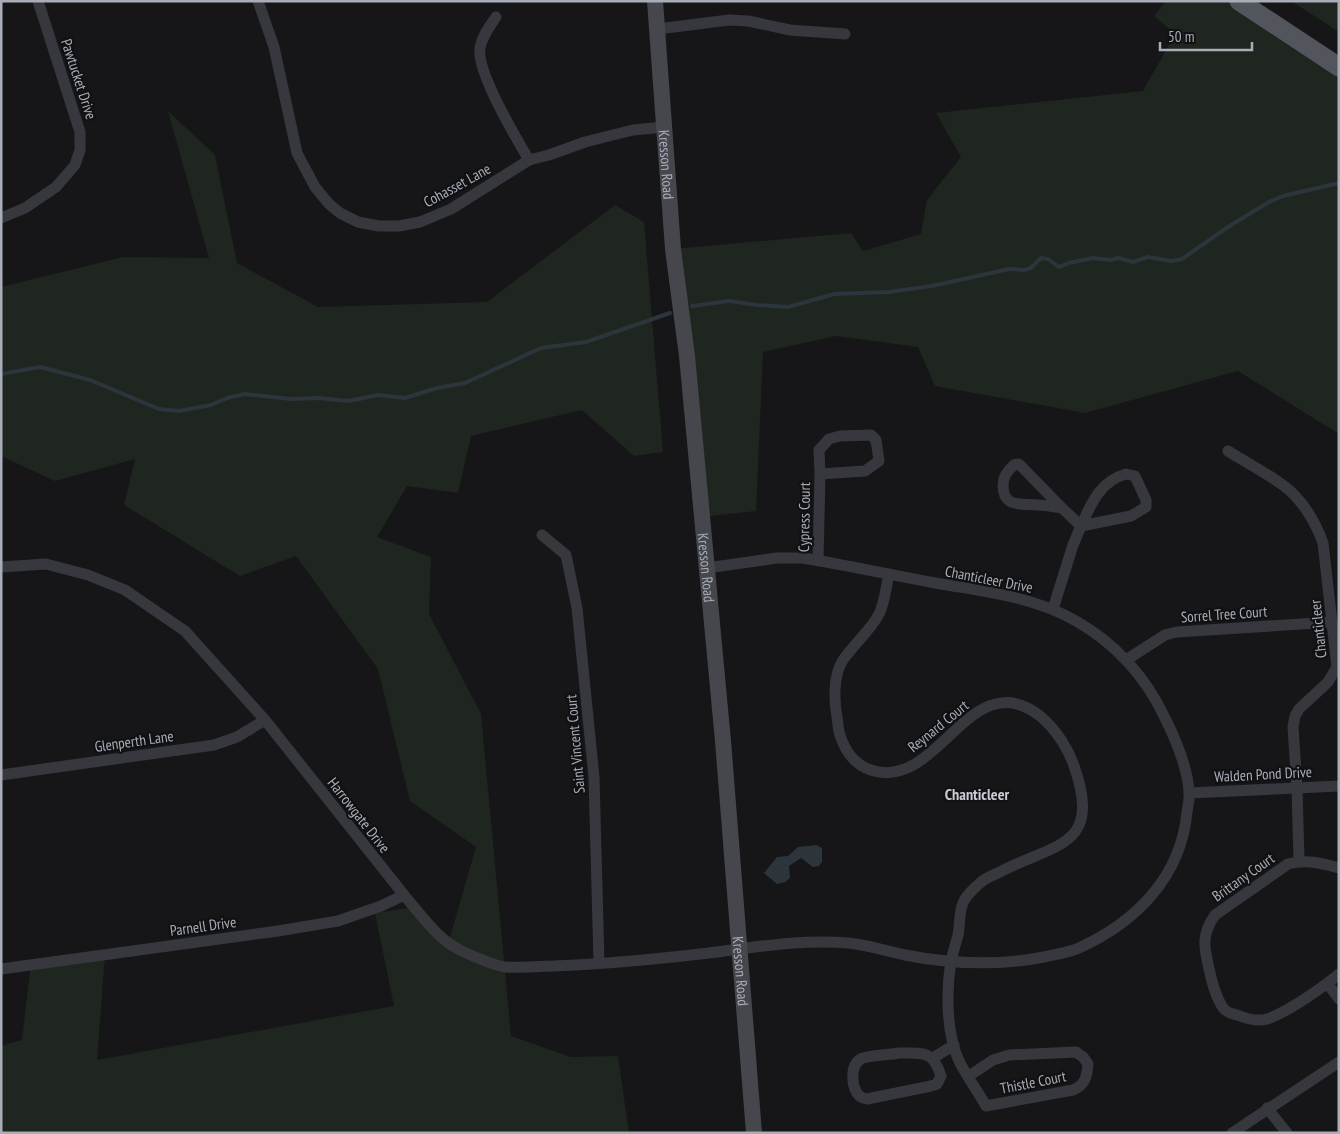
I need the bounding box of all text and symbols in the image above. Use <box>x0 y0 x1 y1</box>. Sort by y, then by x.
scale bar <box>1160 20 1252 52</box>
text: 50 m <box>1168 27 1194 46</box>
street label: Pawtucket Drive <box>57 36 101 122</box>
street label: Kresson Road <box>655 129 679 200</box>
street label: Cohasset Lane <box>420 159 494 211</box>
street label: Cypress Court <box>794 482 814 552</box>
street label: Kresson Road <box>694 532 719 603</box>
street label: Chanticleer Drive <box>943 561 1035 597</box>
street label: Chanticleer <box>1305 598 1331 659</box>
street label: Sorrel Tree Court <box>1180 602 1268 626</box>
street label: Saint Vincent Court <box>561 694 589 794</box>
street label: Reynard Court <box>904 696 972 756</box>
street label: Glenperth Lane <box>93 726 175 756</box>
street label: Walden Pond Drive <box>1214 762 1312 786</box>
street label: Harrowgate Drive <box>324 774 394 856</box>
district label: Chanticleer <box>945 784 1010 804</box>
street label: Brittany Court <box>1208 849 1278 905</box>
street label: Parnell Drive <box>169 912 237 940</box>
street label: Kresson Road <box>729 936 753 1006</box>
street label: Thistle Court <box>998 1066 1068 1098</box>

